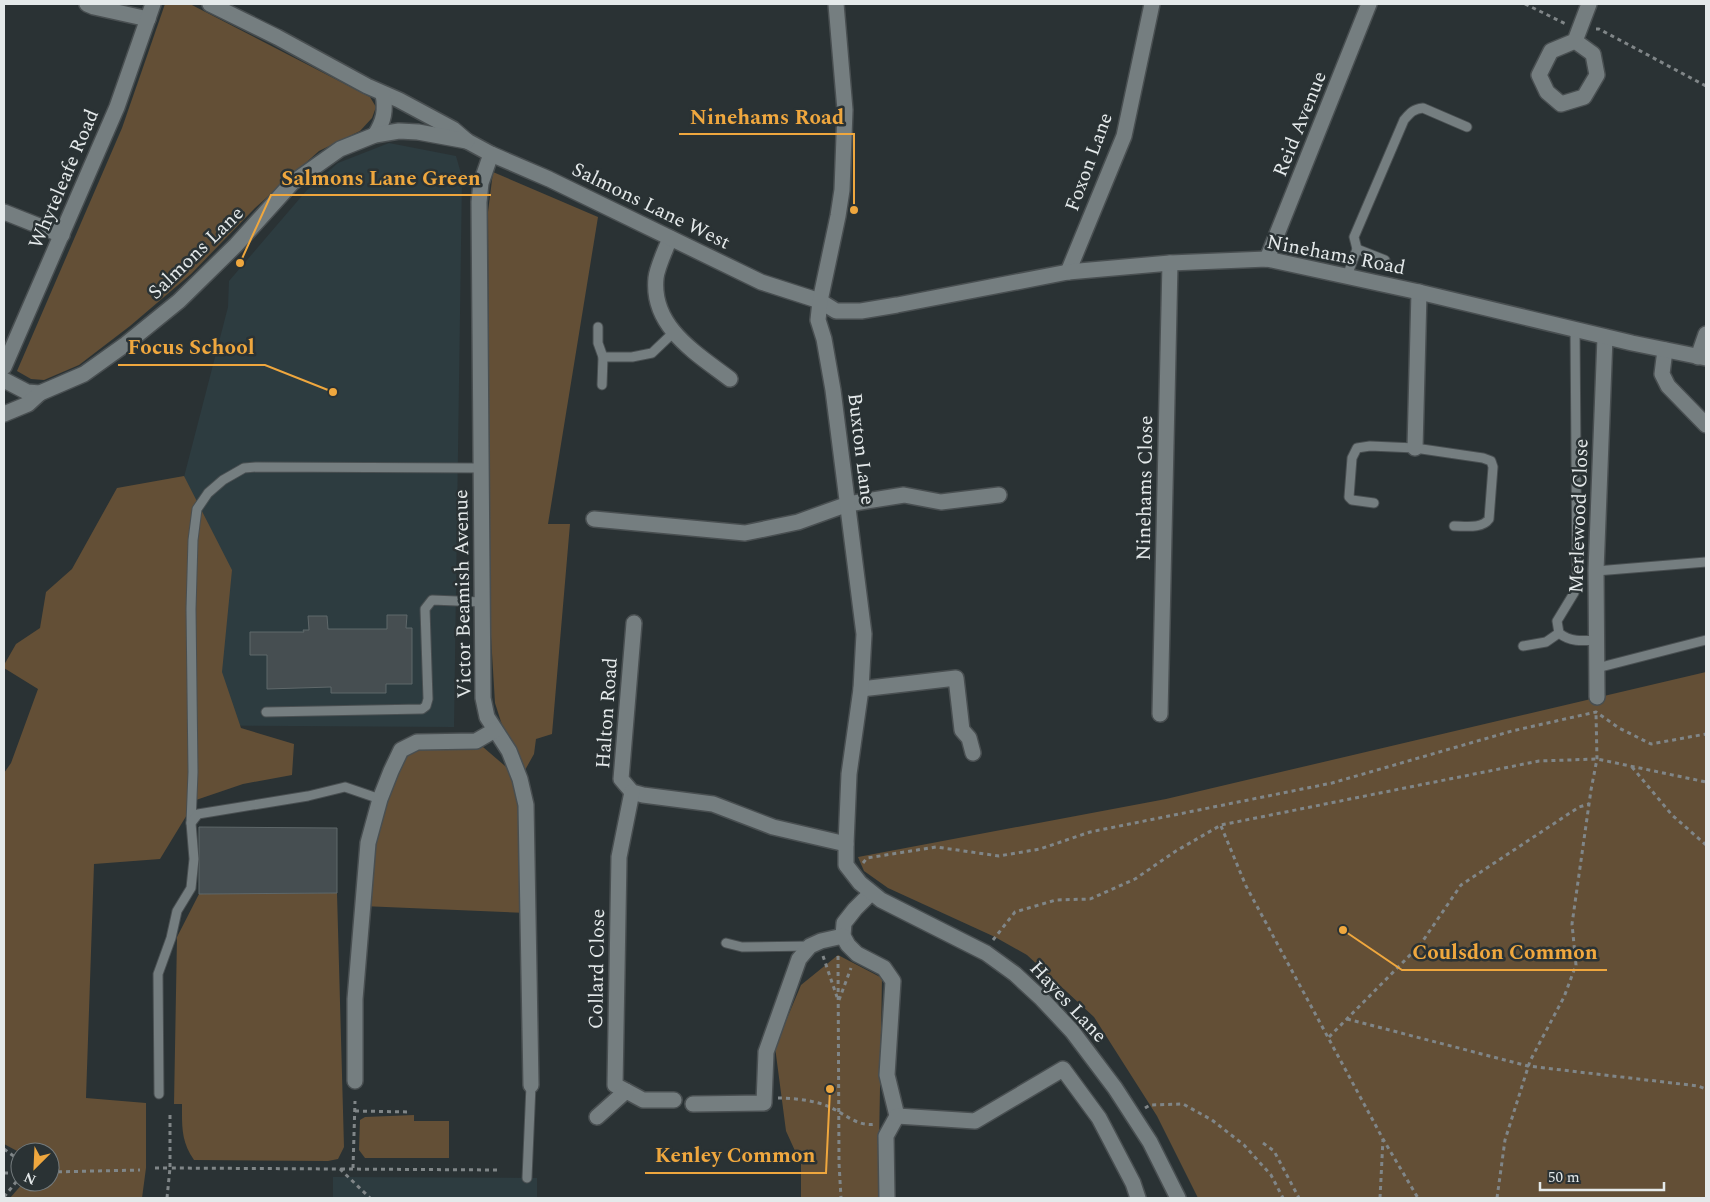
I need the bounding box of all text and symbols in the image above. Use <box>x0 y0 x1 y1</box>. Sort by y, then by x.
street label: Reid Avenue <box>1265 67 1335 181</box>
callout: Ninehams Road <box>679 98 854 134</box>
text: Ninehams Road <box>690 102 844 134</box>
street label: Whyteleafe Road <box>21 104 107 254</box>
street label: Foxon Lane <box>1057 108 1121 216</box>
street label: Salmons Lane West <box>567 155 735 257</box>
callout: Salmons Lane Green <box>271 159 491 195</box>
text: Salmons Lane Green <box>281 163 481 195</box>
street label: Salmons Lane <box>141 199 251 307</box>
street label: Ninehams Road <box>1264 227 1408 283</box>
callout: Focus School <box>118 329 265 365</box>
text: Focus School <box>127 332 255 364</box>
street label: Buxton Lane <box>839 391 883 507</box>
street label: Ninehams Close <box>1129 415 1161 561</box>
street label: Merlewood Close <box>1561 438 1597 594</box>
street label: Victor Beamish Avenue <box>446 489 480 699</box>
street label: Halton Road <box>588 656 626 770</box>
street label: Collard Close <box>581 908 613 1030</box>
callout: Coulsdon Common <box>1402 934 1607 970</box>
text: Coulsdon Common <box>1412 937 1598 969</box>
street label: Hayes Lane <box>1022 954 1114 1050</box>
callout: Kenley Common <box>645 1137 826 1173</box>
text: Kenley Common <box>655 1140 815 1172</box>
north arrow <box>10 1142 60 1192</box>
scale bar <box>1540 1160 1664 1192</box>
text: 50 m <box>1548 1166 1580 1189</box>
text: N <box>20 1167 39 1190</box>

